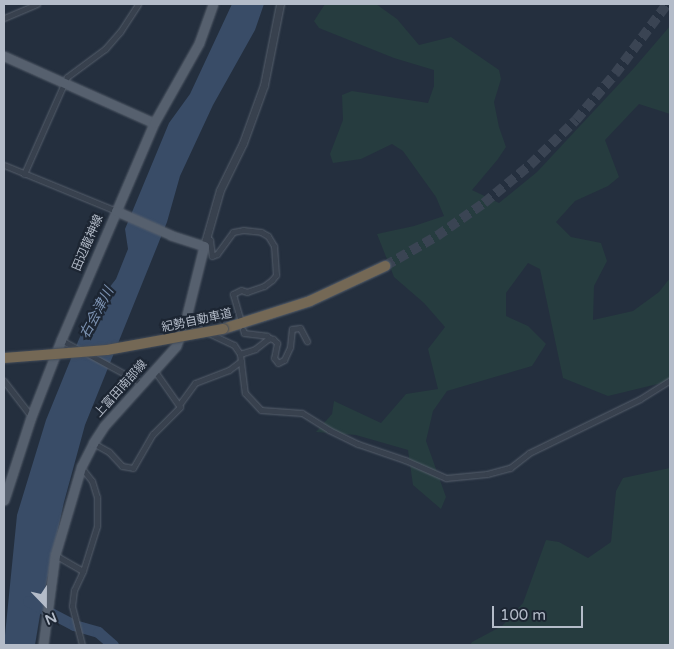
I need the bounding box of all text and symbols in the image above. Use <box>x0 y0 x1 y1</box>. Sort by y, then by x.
street label: 田辺龍神線 <box>70 213 106 273</box>
water label: 右会津川 <box>76 284 118 342</box>
street label: 紀勢自動車道 <box>160 306 234 336</box>
street label: 上富田南部線 <box>92 357 150 421</box>
north arrow <box>20 579 70 629</box>
scale bar <box>494 596 585 628</box>
text: 100 m <box>500 606 546 624</box>
text: N <box>42 608 59 628</box>

